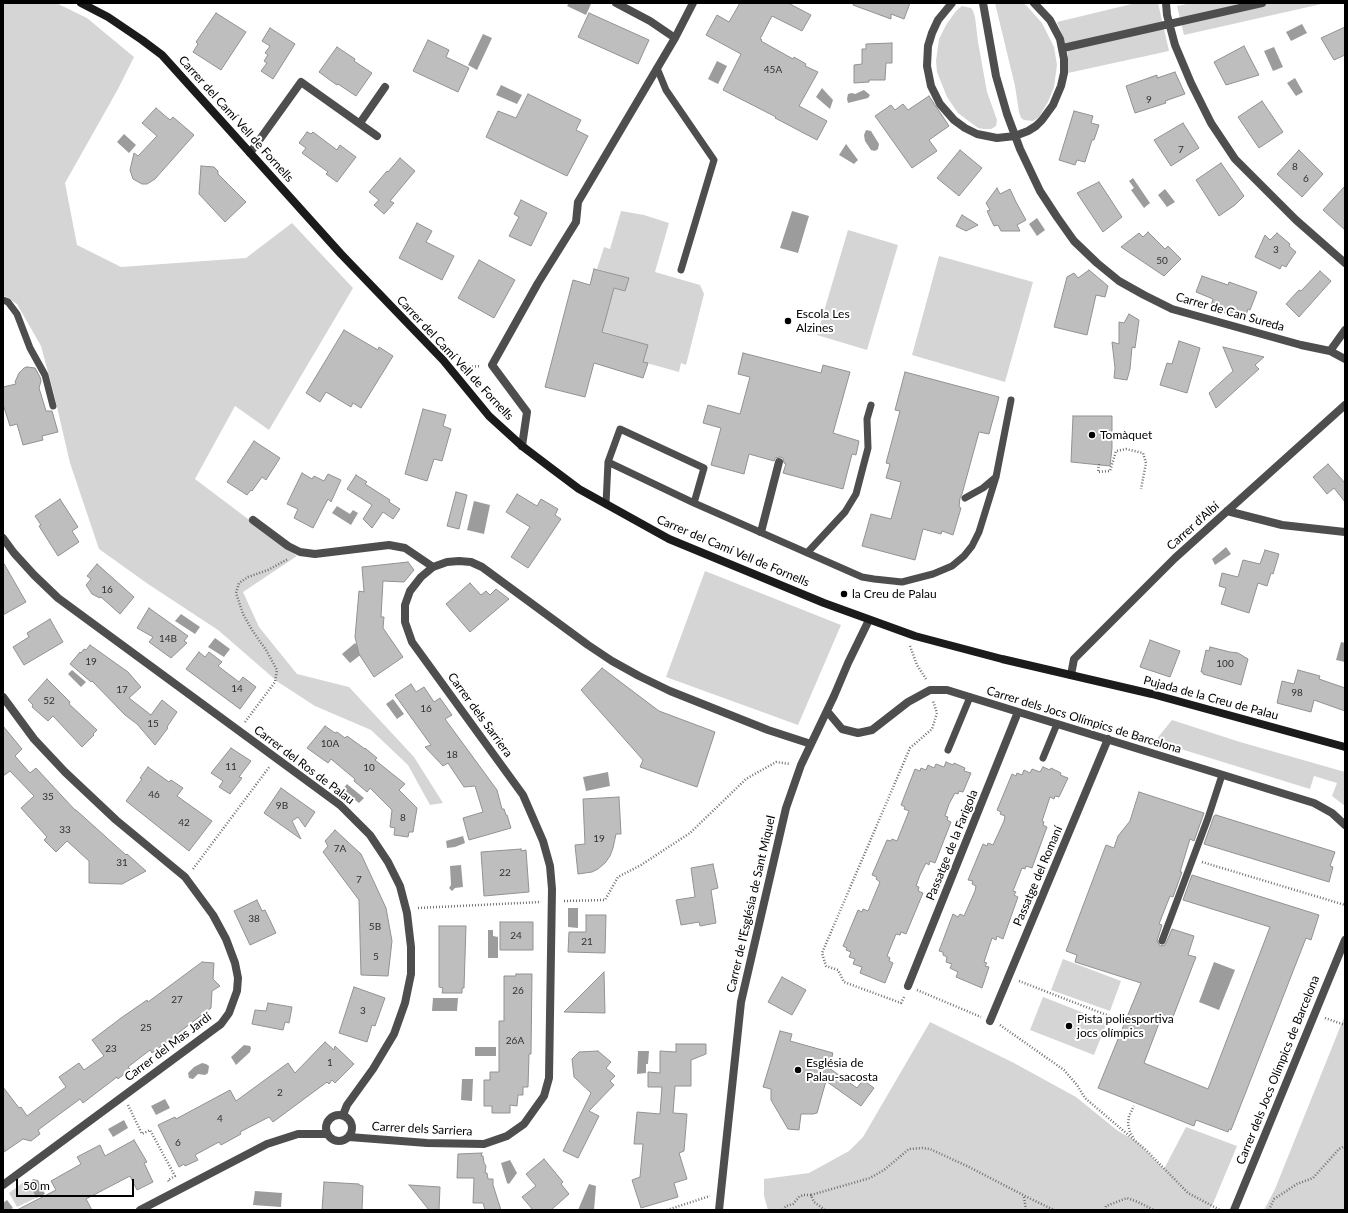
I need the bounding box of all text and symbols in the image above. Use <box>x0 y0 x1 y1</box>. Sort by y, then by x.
street label: Carrer del Camí Vell de Fornells <box>176 53 296 185</box>
house number: 45A <box>764 64 782 76</box>
house number: 9 <box>1146 94 1152 106</box>
house number: 7 <box>1178 144 1184 156</box>
house number: 8 <box>1292 161 1298 173</box>
house number: 6 <box>1303 173 1309 185</box>
house number: 3 <box>1273 244 1279 256</box>
house number: 50 <box>1156 255 1168 267</box>
street label: Carrer de Can Sureda <box>1174 290 1286 334</box>
street label: Carrer del Camí Vell de Fornells <box>394 293 516 423</box>
place label: Escola Les Alzines <box>796 307 850 335</box>
marker: Escola Les Alzines <box>783 316 793 326</box>
place label: Tomàquet <box>1100 428 1152 442</box>
marker: Tomàquet <box>1087 430 1097 440</box>
street label: Carrer d'Albí <box>1164 499 1222 553</box>
street label: Carrer del Camí Vell de Fornells <box>654 512 812 590</box>
house number: 16 <box>101 584 113 596</box>
place label: la Creu de Palau <box>852 587 937 601</box>
marker: la Creu de Palau <box>839 589 849 599</box>
house number: 14B <box>159 633 177 645</box>
house number: 19 <box>85 656 97 668</box>
house number: 100 <box>1216 658 1234 670</box>
street label: Carrer dels Sarriera <box>444 670 516 760</box>
street label: Pujada de la Creu de Palau <box>1142 673 1280 723</box>
house number: 14 <box>231 683 243 695</box>
street label: Carrer dels Jocs Olímpics de Barcelona <box>985 683 1183 757</box>
house number: 17 <box>116 684 128 696</box>
house number: 98 <box>1291 687 1303 699</box>
house number: 52 <box>43 695 55 707</box>
house number: 16 <box>420 703 432 715</box>
house number: 15 <box>147 718 159 730</box>
street label: Carrer del Ros de Palau <box>251 723 357 807</box>
house number: 10A <box>321 738 339 750</box>
house number: 18 <box>446 749 458 761</box>
house number: 11 <box>225 761 237 773</box>
house number: 10 <box>363 762 375 774</box>
street label: Passatge de la Farigola <box>923 788 981 902</box>
house number: 46 <box>148 789 160 801</box>
house number: 35 <box>42 791 54 803</box>
house number: 9B <box>276 800 288 812</box>
house number: 8 <box>400 812 406 824</box>
street label: Carrer de l'Església de Sant Miquel <box>724 814 778 994</box>
house number: 42 <box>178 817 190 829</box>
house number: 33 <box>59 824 71 836</box>
street label: Passatge del Romaní <box>1010 824 1066 928</box>
house number: 19 <box>593 833 605 845</box>
house number: 7A <box>334 843 346 855</box>
house number: 31 <box>116 857 128 869</box>
house number: 22 <box>499 867 511 879</box>
house number: 7 <box>356 874 362 886</box>
house number: 38 <box>248 913 260 925</box>
house number: 5B <box>369 921 381 933</box>
house number: 24 <box>510 930 522 942</box>
house number: 21 <box>581 936 593 948</box>
house number: 5 <box>373 951 379 963</box>
street label: Carrer dels Jocs Olímpics de Barcelona <box>1233 973 1323 1167</box>
house number: 26 <box>512 985 524 997</box>
house number: 27 <box>171 994 183 1006</box>
house number: 3 <box>360 1005 366 1017</box>
street label: Carrer del Mas Jardí <box>122 1010 214 1084</box>
place label: Pista poliesportiva jocs olímpics <box>1077 1012 1174 1040</box>
marker: Pista poliesportiva jocs olímpics <box>1064 1021 1074 1031</box>
house number: 25 <box>140 1022 152 1034</box>
house number: 26A <box>506 1035 524 1047</box>
house number: 23 <box>105 1043 117 1055</box>
place label: Església de Palau-sacosta <box>806 1056 878 1084</box>
house number: 1 <box>327 1057 333 1069</box>
marker: Església de Palau-sacosta <box>793 1065 803 1075</box>
house number: 2 <box>277 1087 283 1099</box>
house number: 4 <box>217 1113 223 1125</box>
street label: Carrer dels Sarriera <box>371 1119 473 1139</box>
house number: 6 <box>175 1137 181 1149</box>
scale bar <box>18 1171 136 1197</box>
text: 50 m <box>23 1178 50 1193</box>

